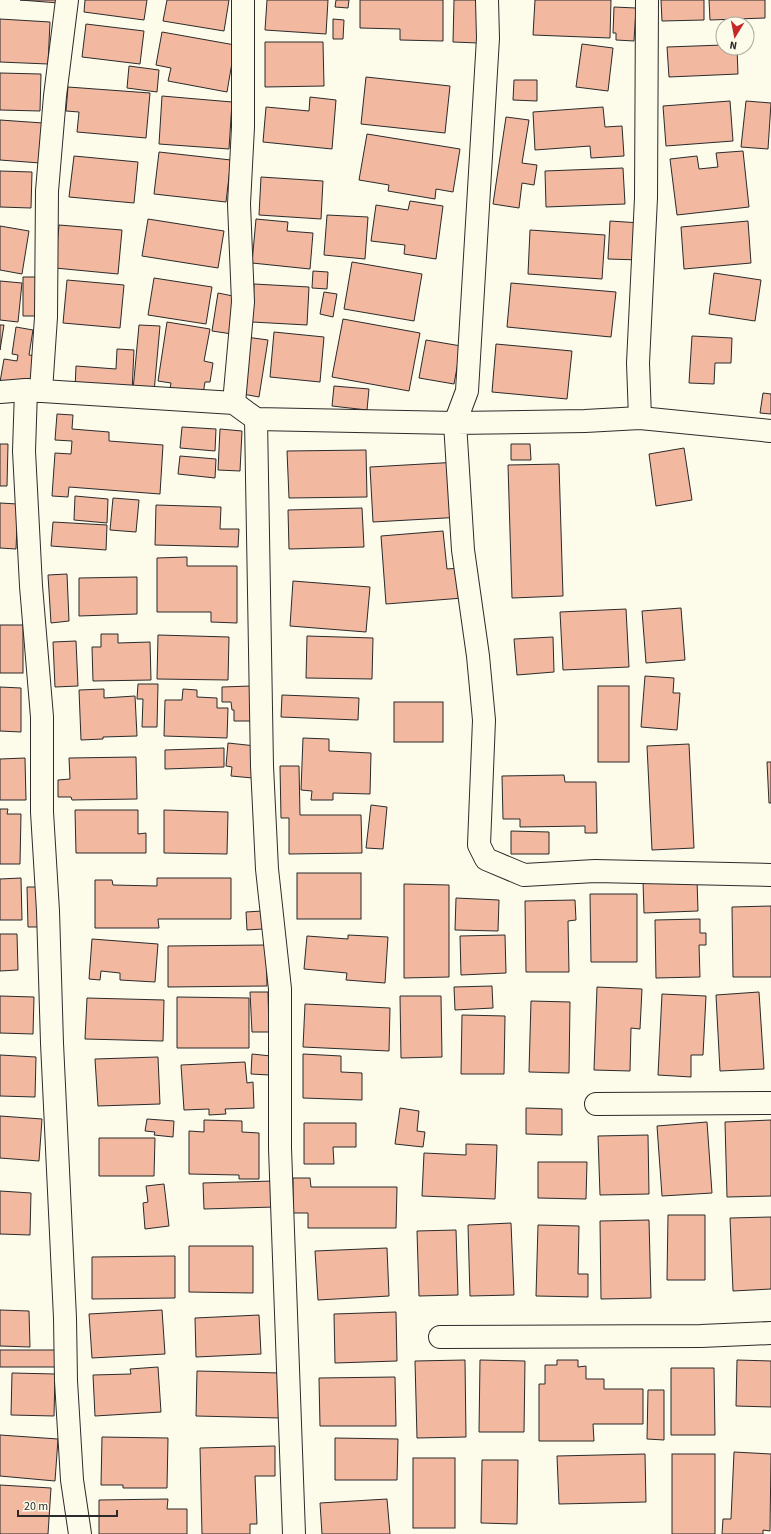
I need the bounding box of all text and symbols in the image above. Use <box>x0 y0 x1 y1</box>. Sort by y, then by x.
north arrow <box>715 16 755 56</box>
text: N <box>728 37 738 53</box>
scale bar <box>18 1492 117 1518</box>
text: 20 m <box>24 1498 48 1515</box>

